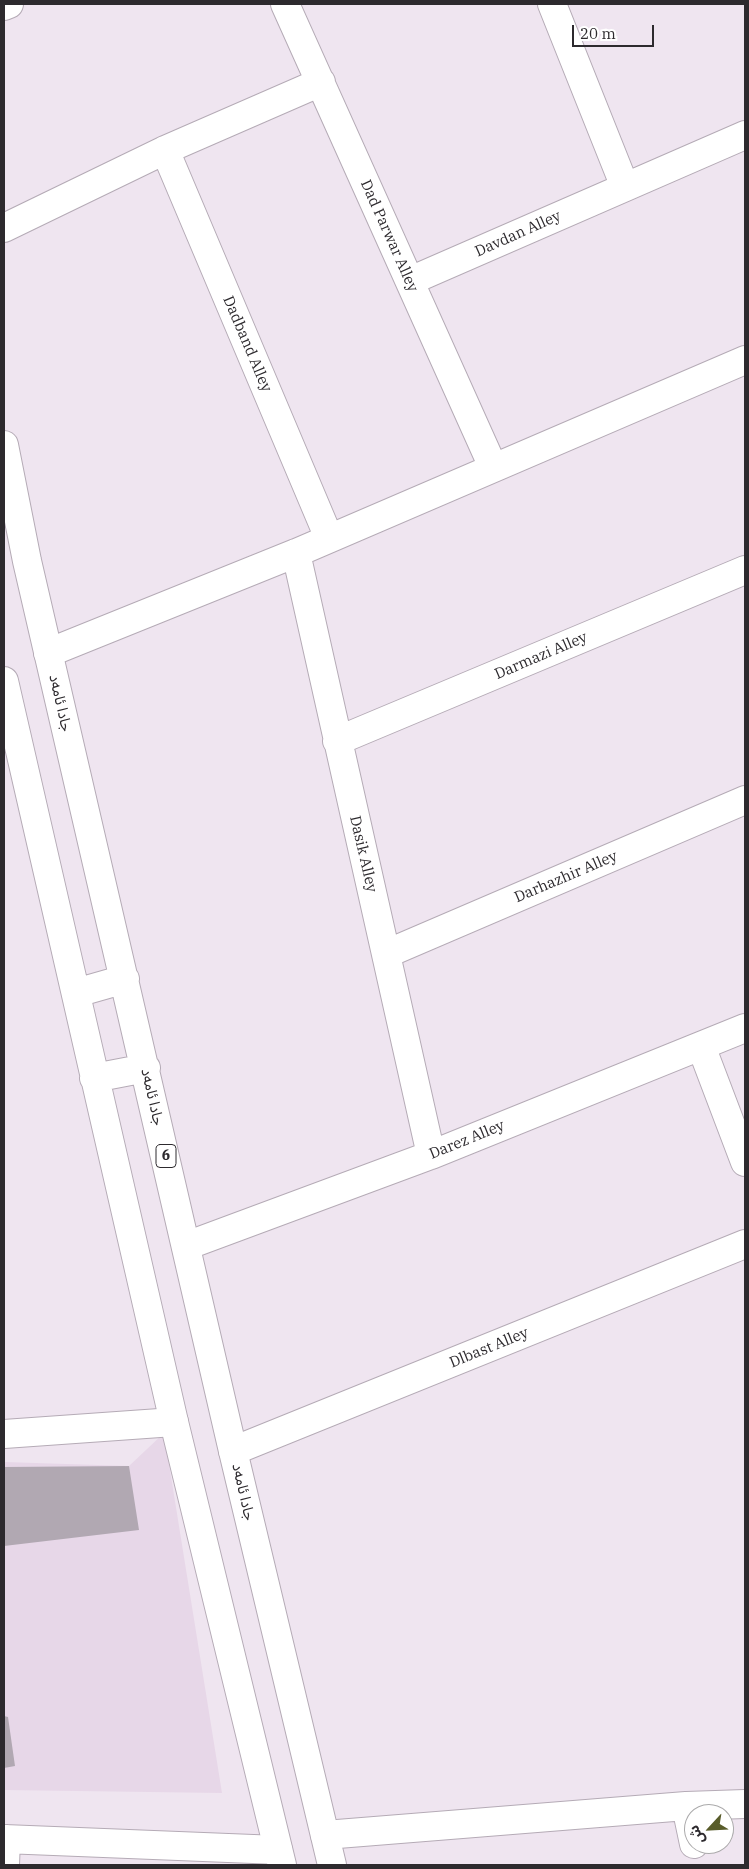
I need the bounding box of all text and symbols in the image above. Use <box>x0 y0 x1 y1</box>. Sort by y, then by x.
scale bar <box>574 15 656 47</box>
text: 20 m <box>580 24 616 43</box>
street label: Dad Parwar Alley <box>356 177 422 295</box>
street label: Davdan Alley <box>472 207 564 261</box>
street label: Dadband Alley <box>219 293 275 395</box>
street label: Darmazi Alley <box>492 628 590 684</box>
street label: جادا ئامەد <box>45 673 75 733</box>
street label: Dasik Alley <box>345 814 381 894</box>
street label: Darhazhir Alley <box>512 847 620 907</box>
street label: جادا ئامەد <box>137 1067 167 1127</box>
street label: Darez Alley <box>427 1117 507 1163</box>
road number: 6 <box>156 1144 176 1168</box>
street label: Dlbast Alley <box>447 1324 531 1372</box>
street label: جادا ئامەد <box>228 1462 258 1522</box>
north arrow <box>684 1804 734 1854</box>
text: ش <box>684 1822 709 1847</box>

